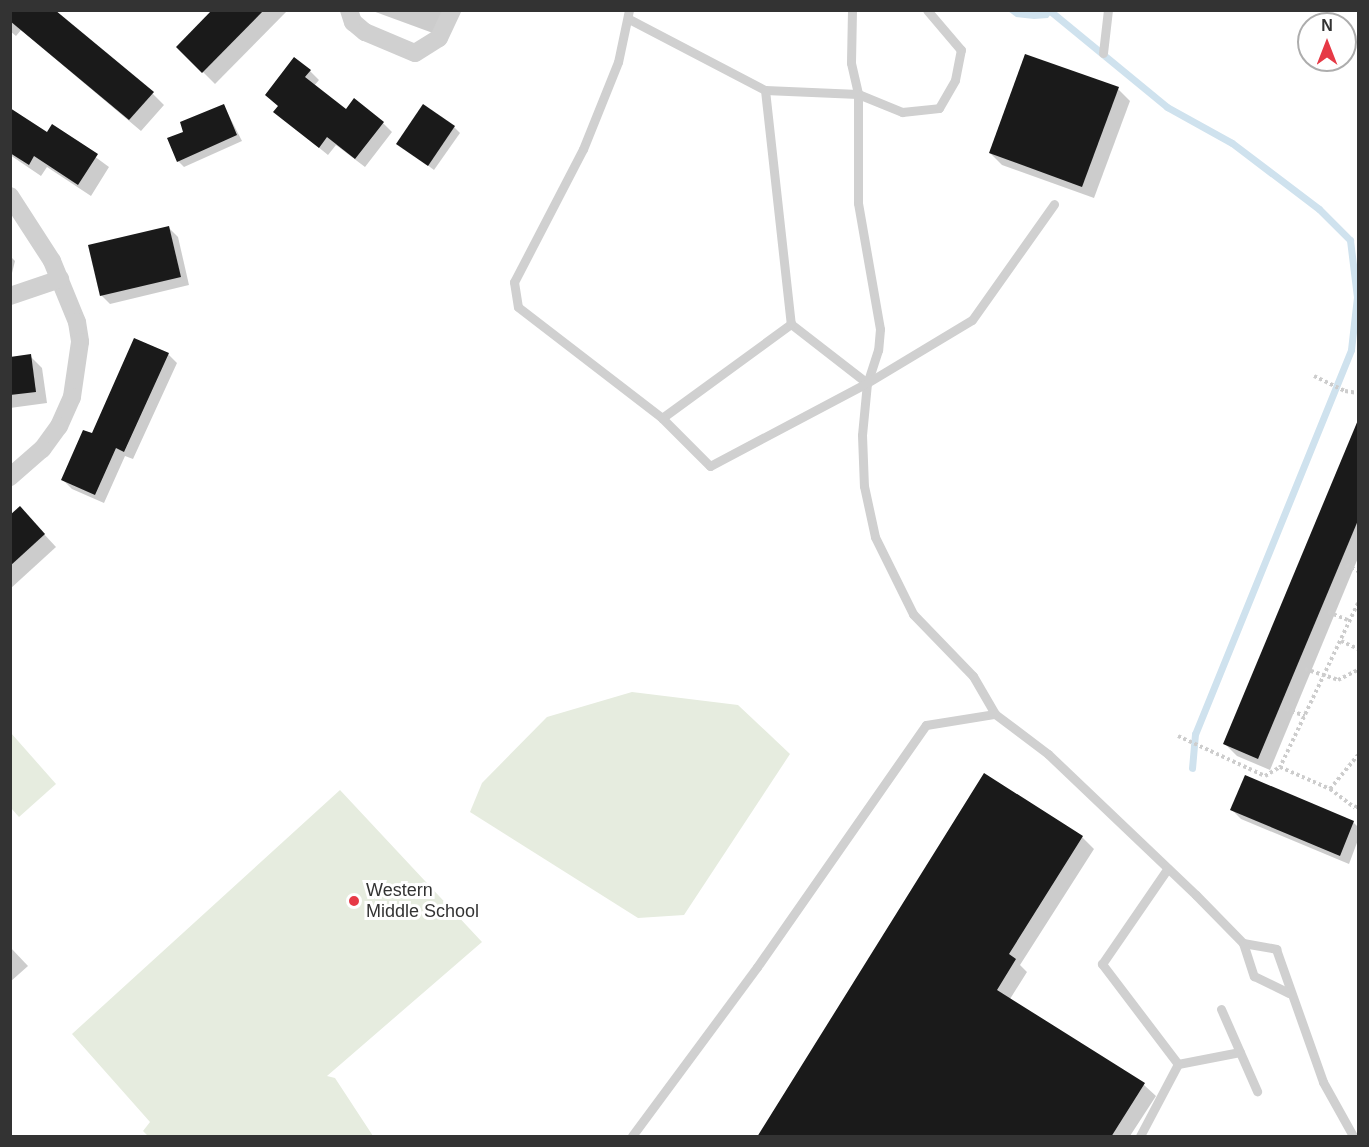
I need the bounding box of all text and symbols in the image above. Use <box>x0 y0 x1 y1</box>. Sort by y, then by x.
north arrow <box>1297 12 1357 72</box>
text: N <box>1321 17 1333 34</box>
place label: Western Middle School <box>366 880 479 922</box>
marker: Western Middle School <box>347 894 361 908</box>

